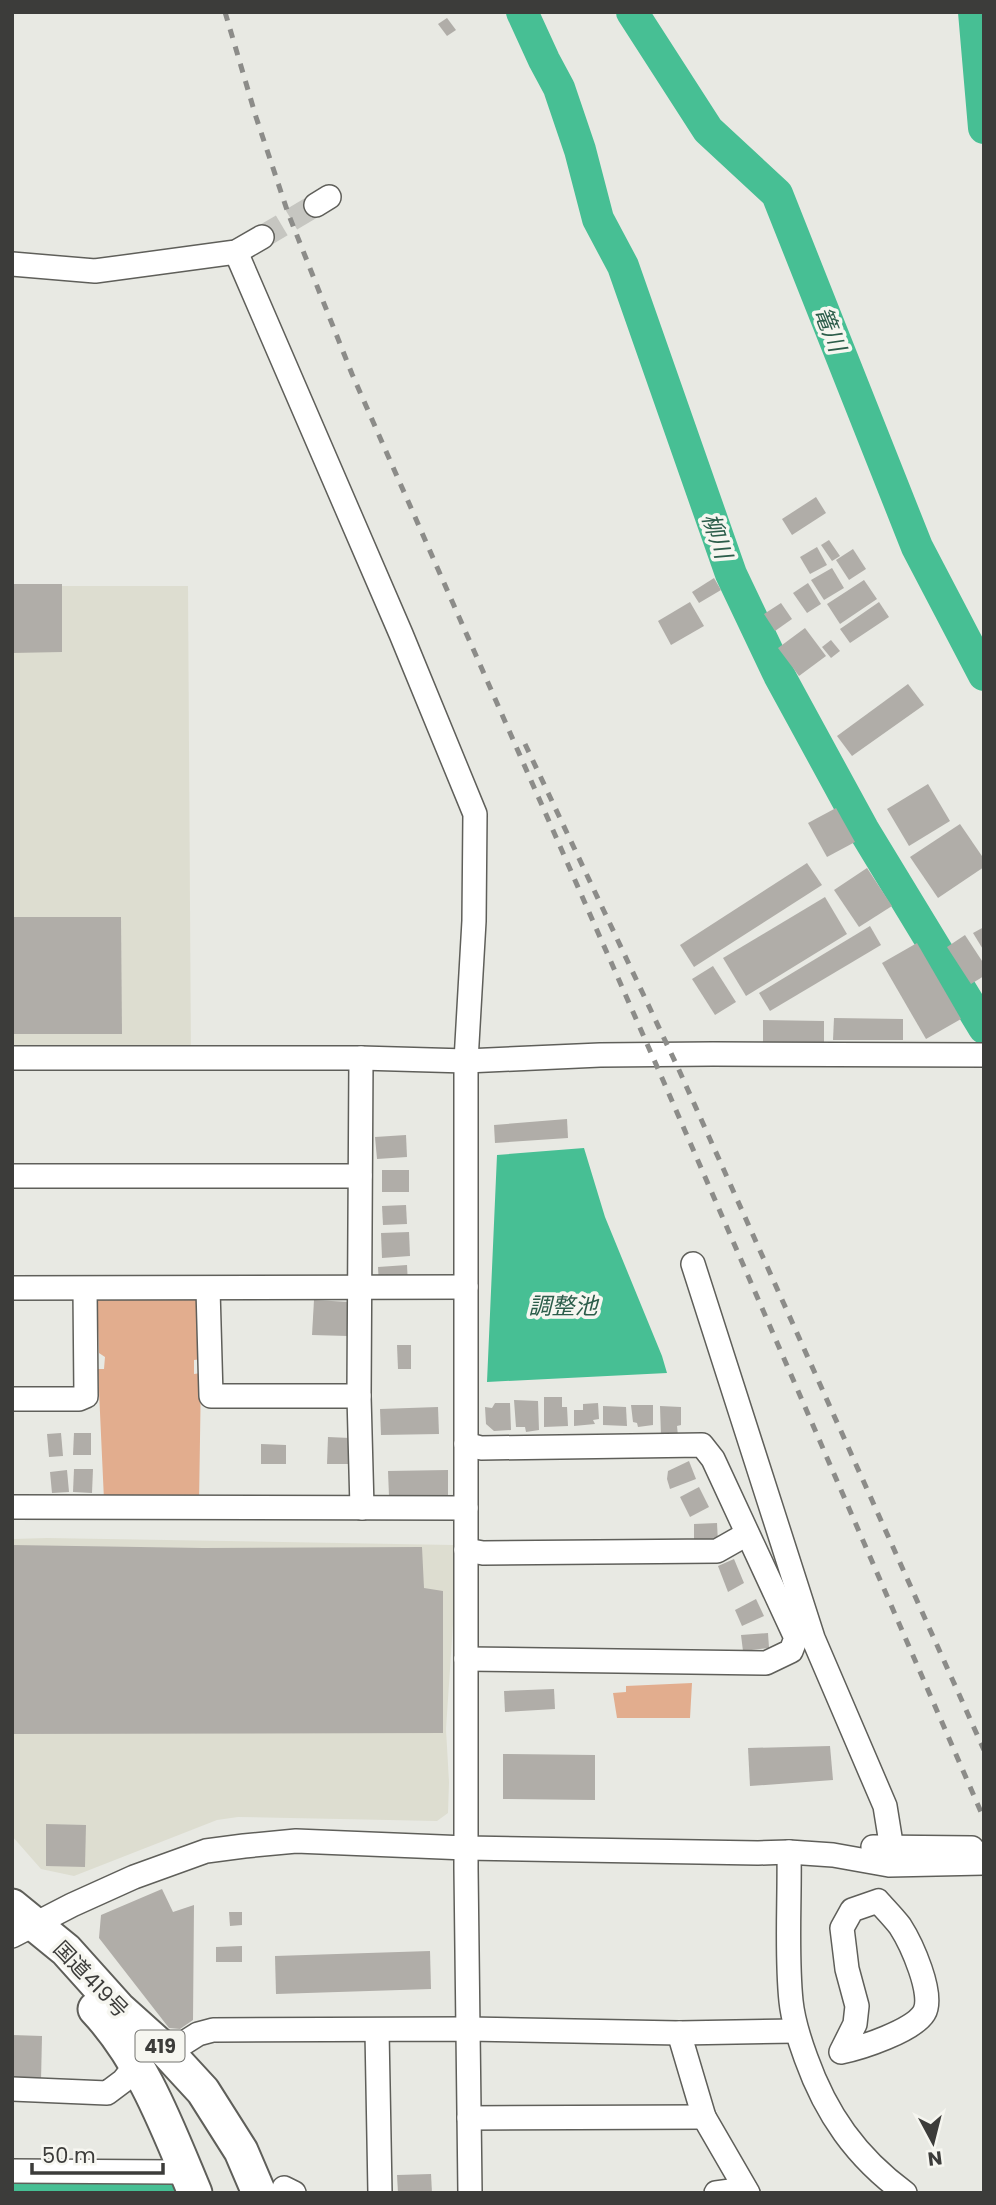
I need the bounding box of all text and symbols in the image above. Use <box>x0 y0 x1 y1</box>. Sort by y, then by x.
water label: 篭川 <box>807 302 855 359</box>
water label: 柳川 <box>694 509 741 566</box>
water label: 調整池 <box>529 1290 600 1322</box>
street label: 国道419号 <box>47 1934 135 2024</box>
road number: 419 <box>136 2030 184 2062</box>
north arrow <box>898 2107 968 2177</box>
scale bar <box>32 2132 163 2176</box>
text: 50 m <box>42 2141 96 2170</box>
text: N <box>926 2144 944 2173</box>

